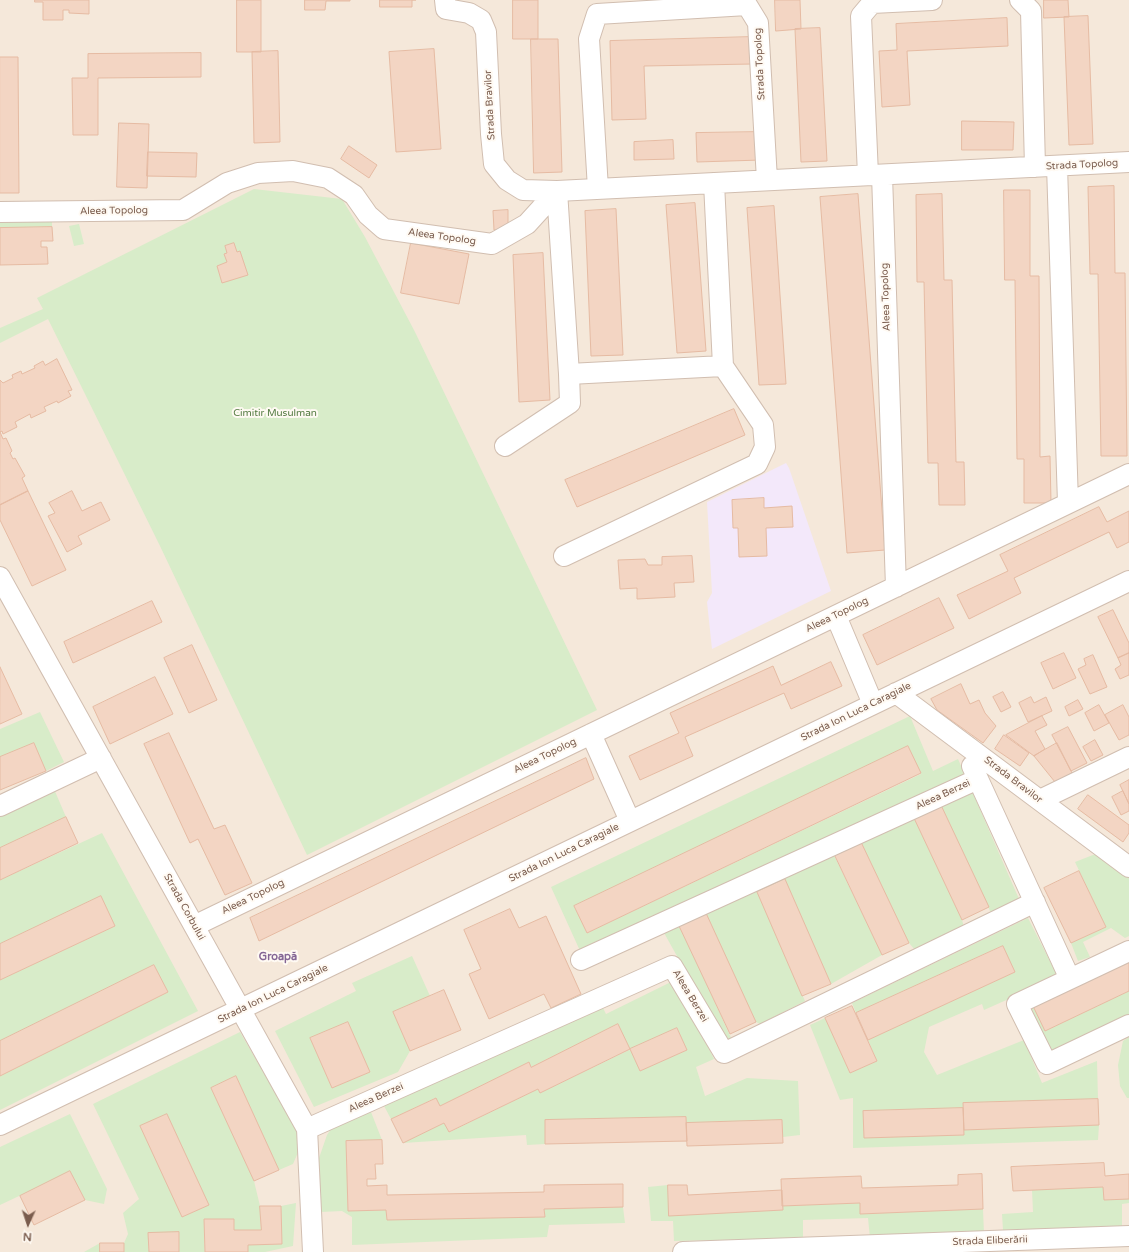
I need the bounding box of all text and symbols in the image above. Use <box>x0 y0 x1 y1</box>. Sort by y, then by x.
street label: Strada Topolog <box>752 27 768 101</box>
street label: Strada Bravilor <box>482 70 498 140</box>
street label: Strada Topolog <box>1045 157 1119 173</box>
street label: Aleea Topolog <box>80 204 148 218</box>
street label: Aleea Topolog <box>407 226 477 248</box>
street label: Aleea Topolog <box>879 263 893 331</box>
park label: Cimitir Musulman <box>233 407 317 419</box>
street label: Aleea Topolog <box>804 595 870 635</box>
street label: Strada Ion Luca Caragiale <box>799 680 913 744</box>
street label: Aleea Topolog <box>512 736 578 776</box>
street label: Strada Bravilor <box>981 754 1045 806</box>
street label: Aleea Berzei <box>914 777 972 813</box>
street label: Strada Ion Luca Caragiale <box>507 821 621 885</box>
street label: Strada Corbului <box>161 872 207 942</box>
street label: Aleea Topolog <box>220 877 286 917</box>
district label: Groapă <box>259 950 297 964</box>
street label: Strada Ion Luca Caragiale <box>216 962 330 1026</box>
street label: Aleea Berzei <box>670 968 710 1024</box>
street label: Aleea Berzei <box>347 1081 405 1115</box>
north arrow <box>8 1204 48 1244</box>
text: N <box>23 1230 32 1243</box>
street label: Strada Eliberării <box>952 1234 1028 1248</box>

